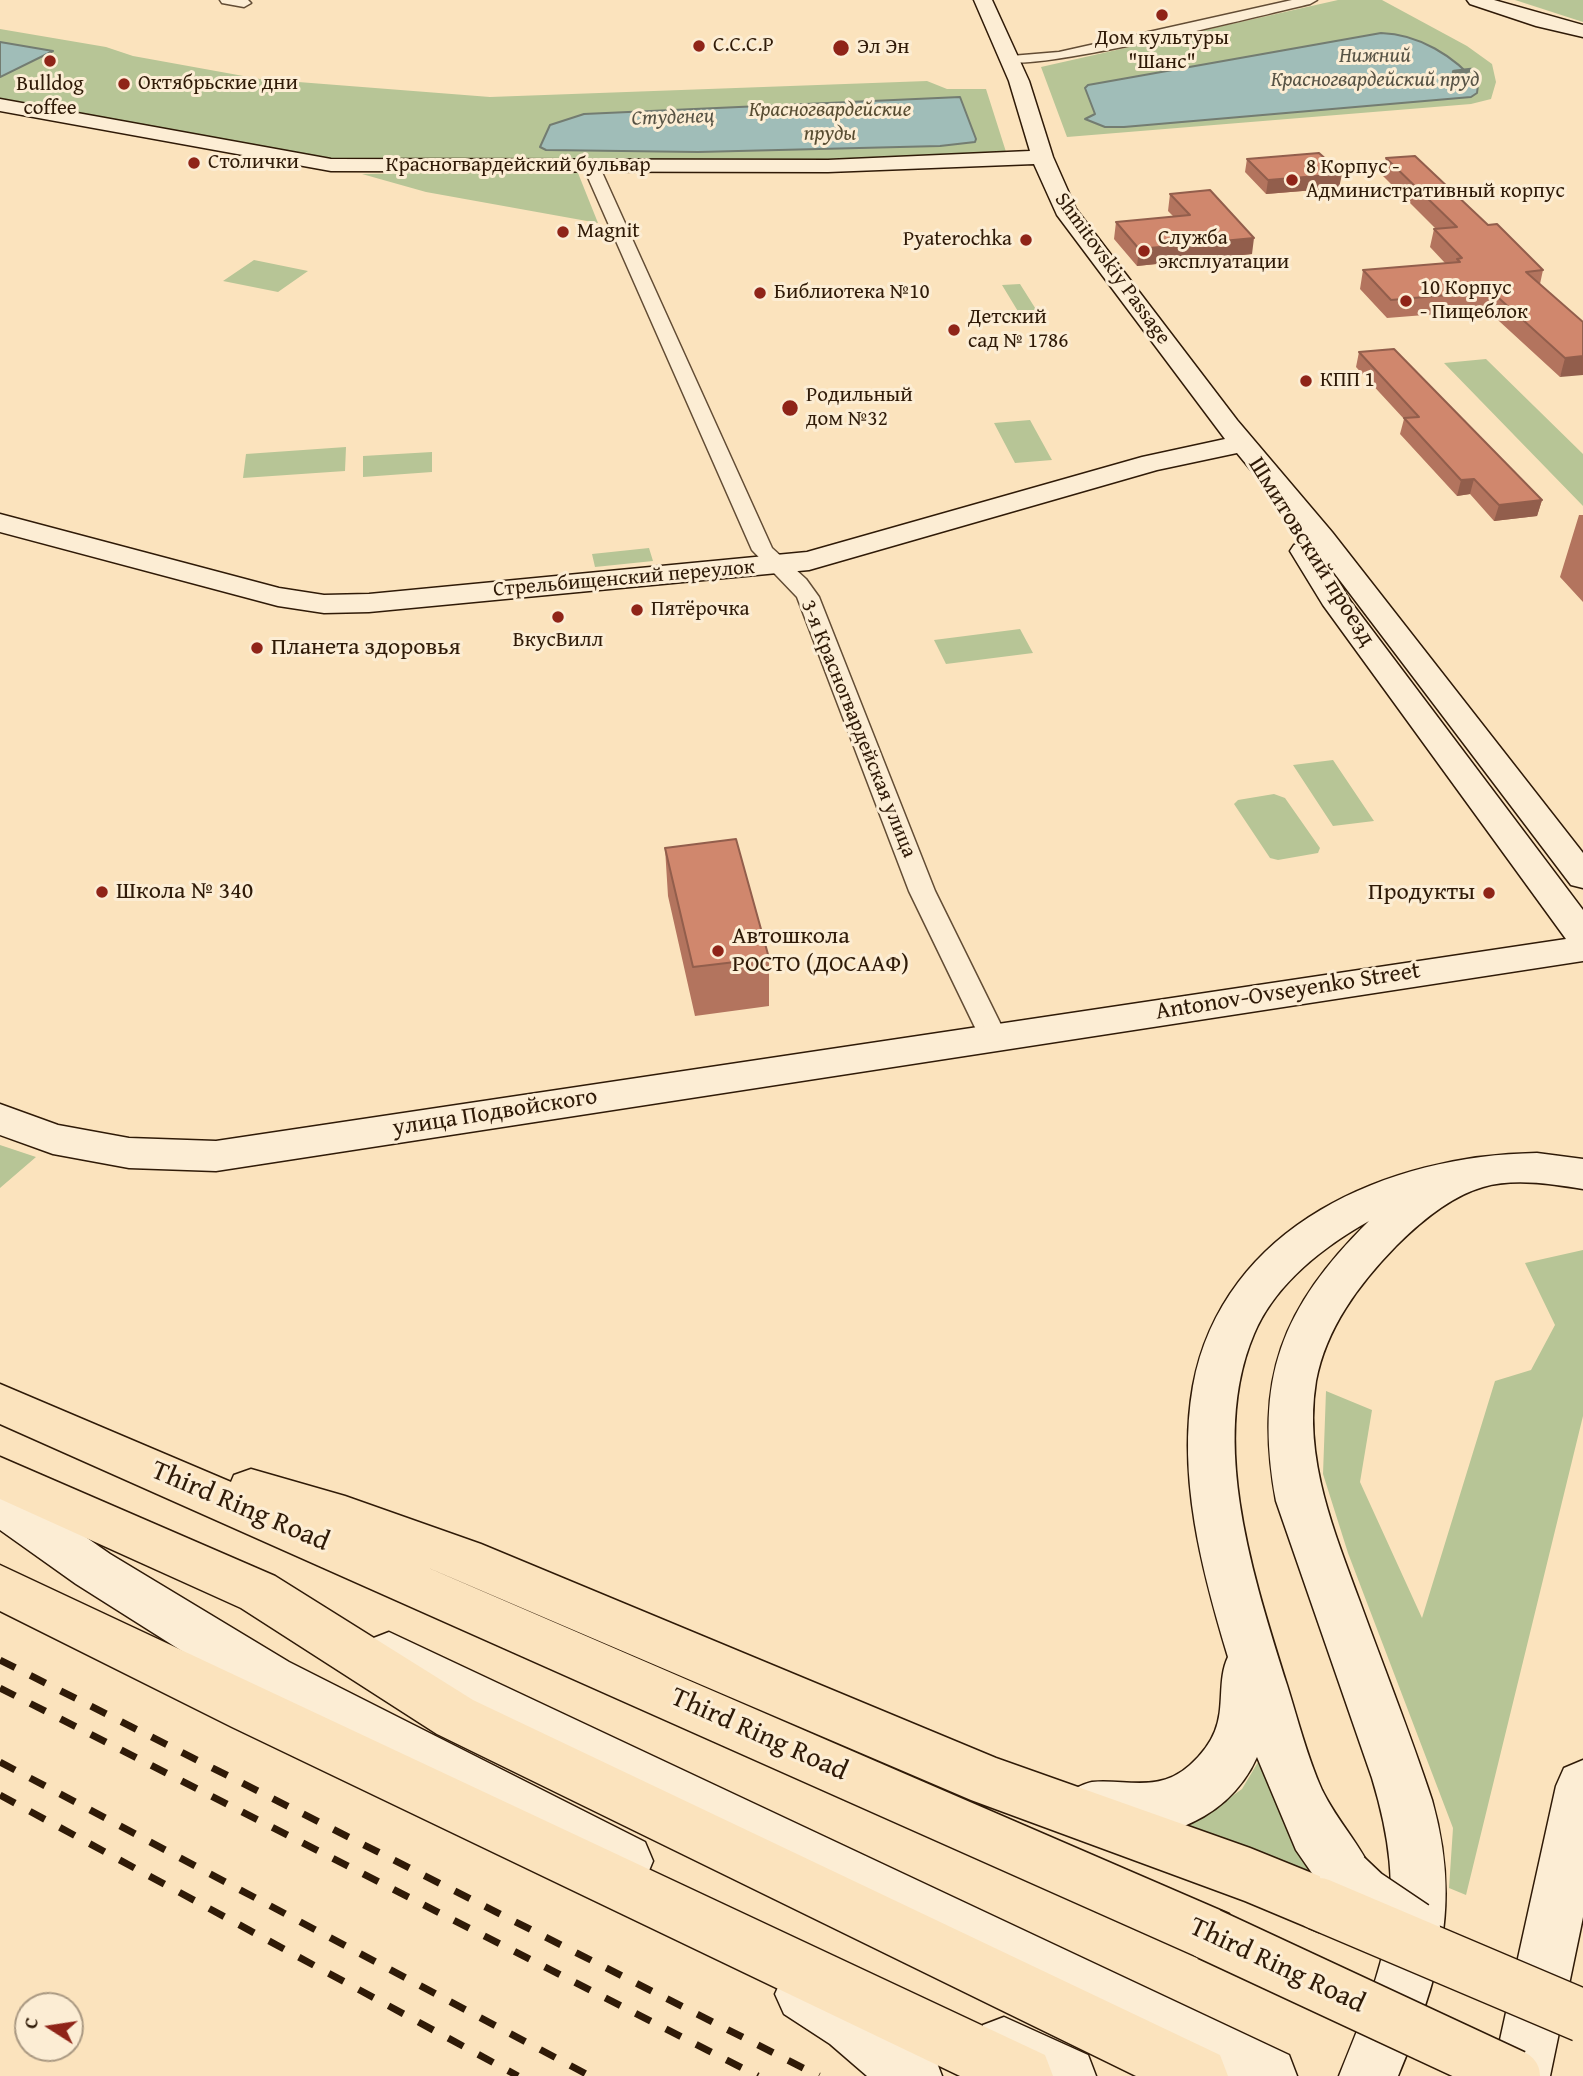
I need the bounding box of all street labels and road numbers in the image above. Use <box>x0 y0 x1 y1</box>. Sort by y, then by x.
street label: Красногвардейский бульвар <box>385 153 651 179</box>
street label: Shmitovskiy Passage <box>1049 188 1175 350</box>
street label: Шмитовский проезд <box>1241 452 1381 652</box>
street label: Стрельбищенский переулок <box>492 555 756 603</box>
street label: 3-я Красногвардейская улица <box>795 597 921 861</box>
street label: Antonov-Ovseyenko Street <box>1154 957 1422 1027</box>
street label: улица Подвойского <box>391 1083 599 1143</box>
street label: Third Ring Road <box>146 1454 334 1560</box>
street label: Third Ring Road <box>665 1681 853 1789</box>
street label: Third Ring Road <box>1184 1911 1370 2021</box>

